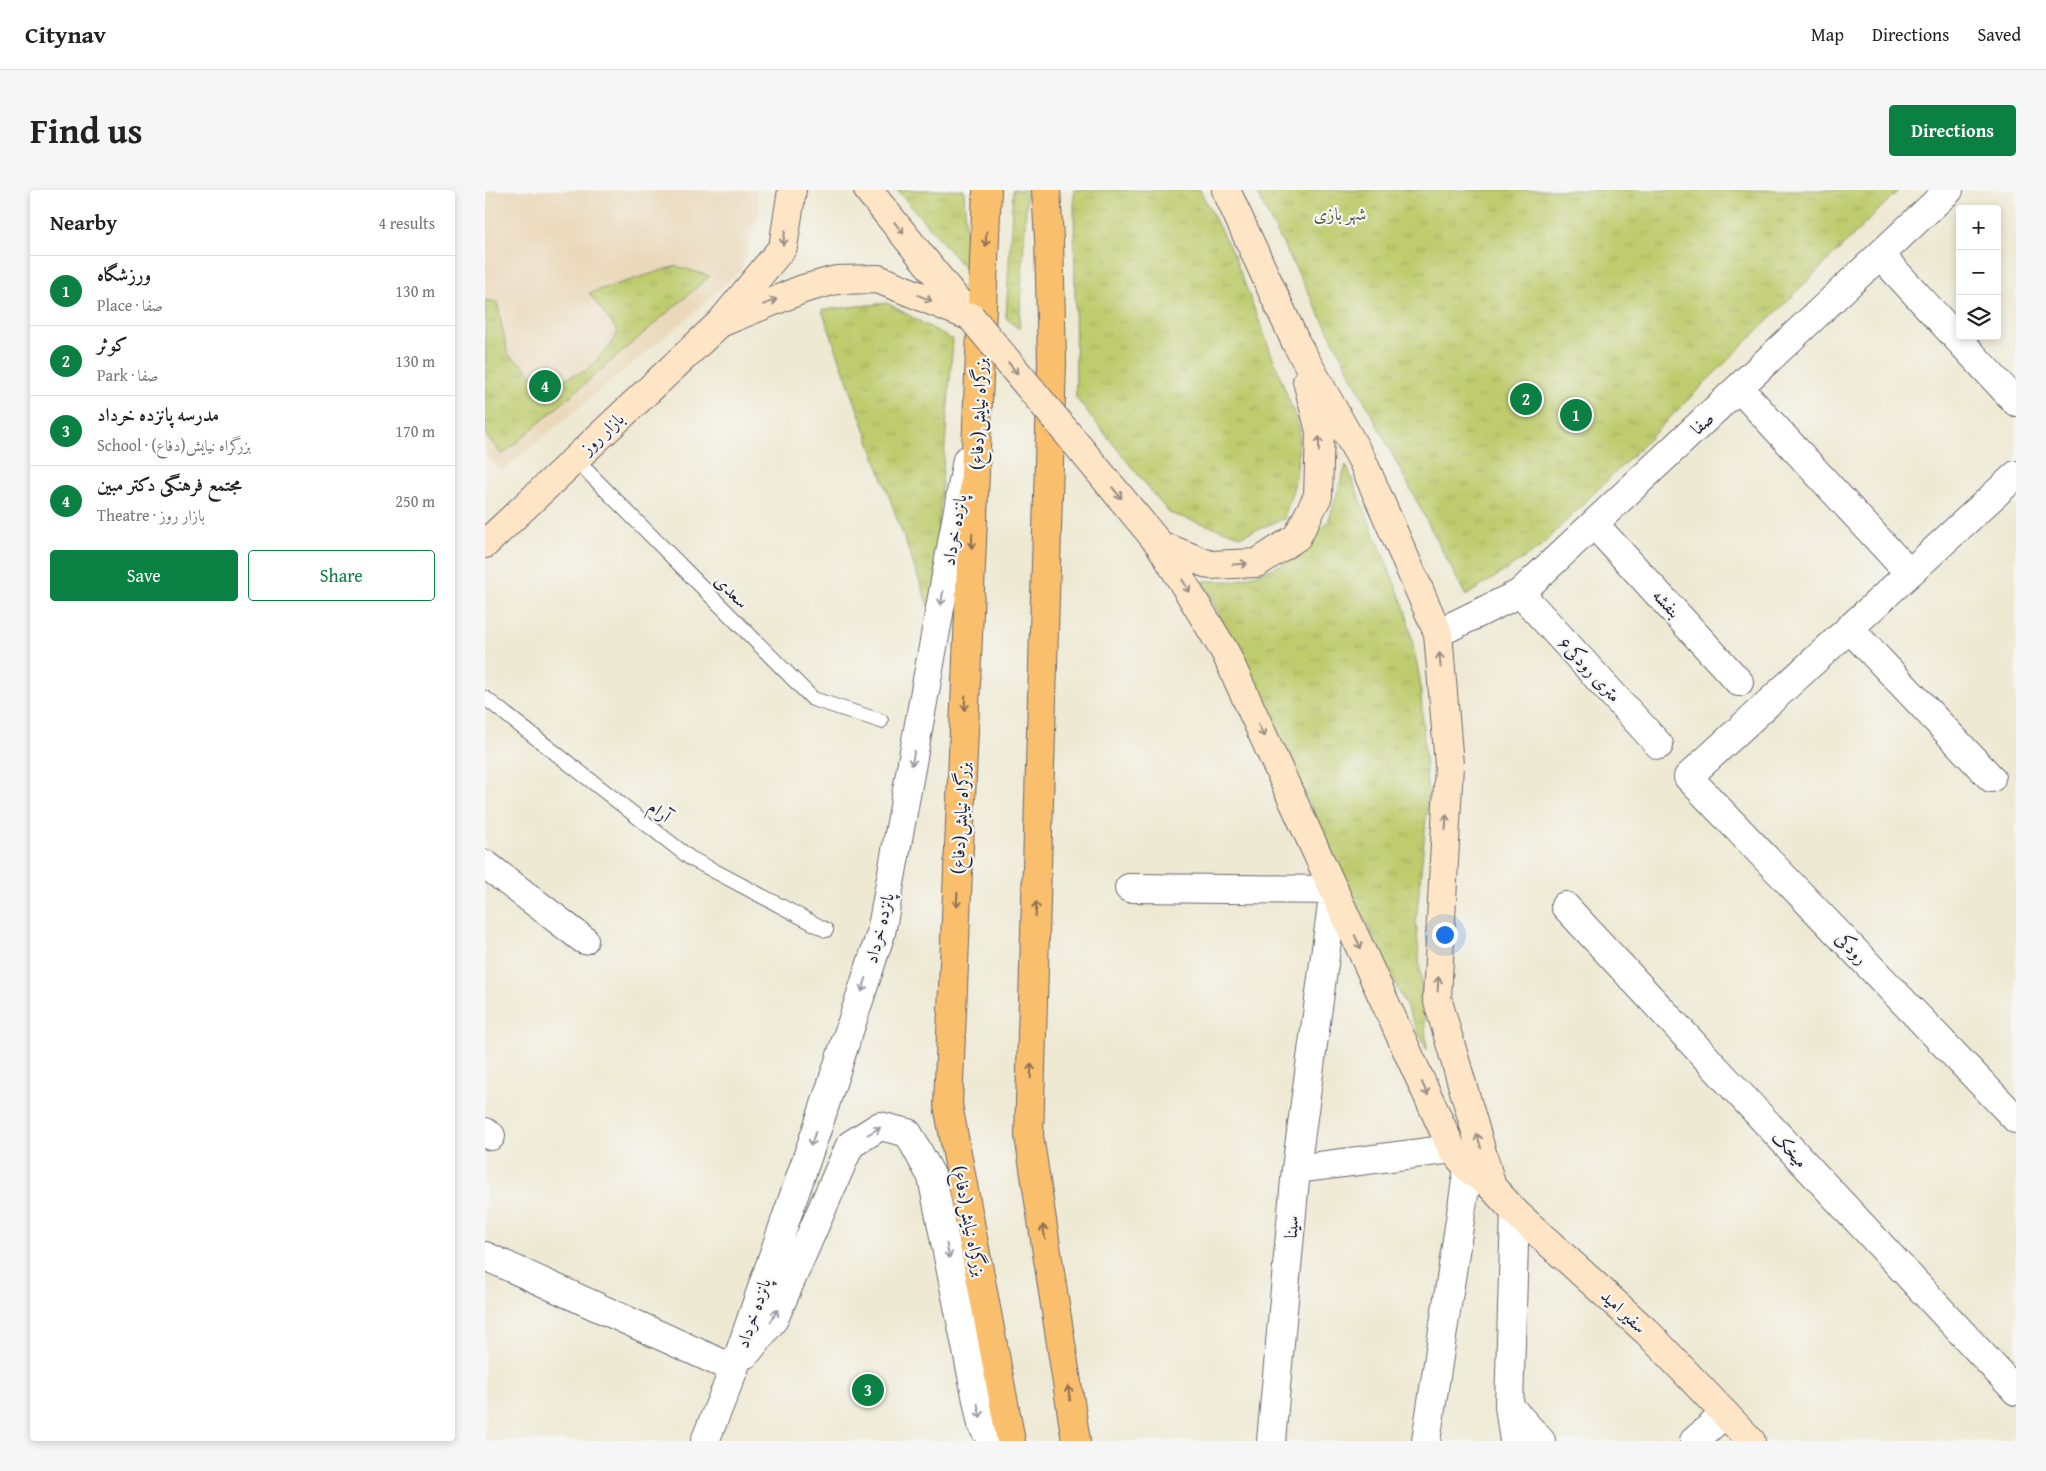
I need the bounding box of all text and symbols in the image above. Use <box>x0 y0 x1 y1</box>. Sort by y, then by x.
text: Citynav <box>25 17 106 52</box>
text: Map <box>1811 21 1844 48</box>
text: Directions <box>1872 21 1949 48</box>
text: Saved <box>1977 21 2021 48</box>
text: Find us <box>30 105 143 156</box>
button: Directions <box>1889 105 2016 156</box>
park label: شهر بازی <box>1313 200 1367 227</box>
map controls <box>1956 205 2001 340</box>
button: + <box>1956 205 2001 250</box>
text: Nearby <box>50 207 117 238</box>
text: 4 results <box>378 211 435 235</box>
one-way arrow <box>893 221 904 234</box>
one-way arrow <box>779 230 789 246</box>
one-way arrow <box>981 230 990 246</box>
button: − <box>1956 250 2001 295</box>
text: ورزشگاه <box>97 260 151 288</box>
text: 1 <box>62 279 70 303</box>
text: 130 m <box>395 279 435 303</box>
text: Place · صفا <box>97 293 163 317</box>
one-way arrow <box>917 294 932 304</box>
button: layers <box>1956 295 2001 340</box>
one-way arrow <box>762 297 777 307</box>
text: کوثر <box>97 330 128 358</box>
text: 2 <box>62 349 70 373</box>
text: 130 m <box>395 349 435 373</box>
street label: بزرگراه نیایش(دفاع) <box>963 357 995 471</box>
one-way arrow <box>1007 362 1019 375</box>
text: Park · صفا <box>97 363 158 387</box>
pin: 4 <box>529 367 561 405</box>
pin: 2 <box>1510 380 1542 418</box>
pin: 1 <box>1560 396 1592 434</box>
text: مدرسه پانزده خرداد <box>97 400 219 428</box>
street label: صفا <box>1684 405 1720 441</box>
street label: بازار روز <box>573 406 630 462</box>
text: 3 <box>62 419 70 443</box>
text: 170 m <box>395 419 435 443</box>
text: School · بزرگراه نیایش(دفاع) <box>97 433 251 457</box>
one-way arrow <box>1315 436 1324 452</box>
text: مجتمع فرهنگی دکتر مبین <box>97 470 242 498</box>
one-way arrow <box>1112 486 1123 499</box>
text: 4 <box>62 489 70 513</box>
text: 250 m <box>395 489 435 513</box>
street label: پانزده خرداد <box>934 491 974 568</box>
text: Theatre · بازار روز <box>97 503 205 527</box>
one-way arrow <box>968 533 977 549</box>
button: Save <box>50 550 238 601</box>
button: Share <box>248 550 435 601</box>
one-way arrow <box>1232 559 1248 568</box>
street label: سعدی <box>709 568 755 614</box>
one-way arrow <box>1181 579 1191 593</box>
street label: بنفشه <box>1646 582 1688 624</box>
one-way arrow <box>936 589 946 605</box>
street label: ۶متری رودکی <box>1552 630 1628 708</box>
one-way arrow <box>1435 652 1445 668</box>
one-way arrow <box>961 695 970 711</box>
one-way arrow <box>1256 722 1266 737</box>
one-way arrow <box>907 749 917 765</box>
street label: بزرگراه نیایش(دفاع) <box>944 761 978 875</box>
street label: آرام <box>641 793 679 832</box>
one-way arrow <box>1442 814 1451 830</box>
street label: پانزده خرداد <box>857 888 901 966</box>
one-way arrow <box>952 892 961 908</box>
one-way arrow <box>1031 901 1040 917</box>
your location <box>1432 922 1458 948</box>
street label: رودکی <box>1830 925 1874 971</box>
one-way arrow <box>1353 934 1363 949</box>
one-way arrow <box>859 976 868 992</box>
one-way arrow <box>1433 976 1442 992</box>
one-way arrow <box>1026 1063 1036 1080</box>
one-way arrow <box>1421 1081 1431 1096</box>
street label: میخک <box>1766 1124 1814 1174</box>
one-way arrow <box>866 1126 881 1136</box>
one-way arrow <box>808 1131 817 1146</box>
one-way arrow <box>1473 1133 1483 1149</box>
street label: بزرگراه نیایش(دفاع) <box>944 1163 994 1279</box>
street label: سینا <box>1277 1214 1305 1240</box>
one-way arrow <box>1039 1225 1049 1241</box>
one-way arrow <box>943 1243 953 1259</box>
street label: پانزده خرداد <box>729 1273 778 1351</box>
street label: سفیر امید <box>1595 1282 1653 1340</box>
one-way arrow <box>770 1310 780 1324</box>
pin: 3 <box>852 1371 884 1409</box>
one-way arrow <box>1064 1385 1074 1401</box>
one-way arrow <box>975 1402 985 1418</box>

